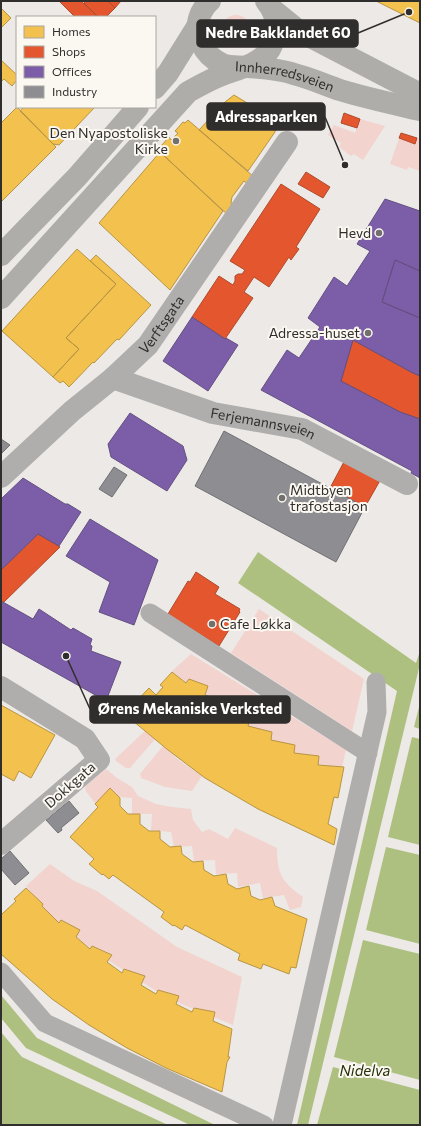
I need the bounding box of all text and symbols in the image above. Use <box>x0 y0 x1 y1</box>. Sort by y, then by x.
legend <box>16 16 156 108</box>
callout: Nedre Bakklandet 60 <box>197 20 358 47</box>
text: Nedre Bakklandet 60 <box>205 23 351 41</box>
text: Homes <box>52 24 90 38</box>
text: Shops <box>52 44 86 58</box>
street label: Innherredsveien <box>235 57 337 95</box>
text: Offices <box>52 64 92 78</box>
text: Industry <box>52 84 97 98</box>
callout: Adressaparken <box>207 103 325 130</box>
text: Adressaparken <box>215 107 317 125</box>
place label: Den Nyapostoliske Kirke <box>50 124 168 157</box>
marker: Den Nyapostoliske Kirke <box>171 136 181 146</box>
place label: Hevd <box>338 224 371 241</box>
marker: Hevd <box>374 228 384 238</box>
street label: Verftsgata <box>135 292 187 357</box>
place label: Adressa-huset <box>269 324 360 341</box>
marker: Adressa-huset <box>363 328 373 338</box>
street label: Ferjemannsveien <box>209 404 319 443</box>
place label: Midtbyen trafostasjon <box>290 481 368 514</box>
marker: Midtbyen trafostasjon <box>277 493 287 503</box>
place label: Cafe Løkka <box>220 615 291 632</box>
marker: Cafe Løkka <box>207 619 217 629</box>
callout: Ørens Mekaniske Verksted <box>90 696 290 723</box>
text: Ørens Mekaniske Verksted <box>98 699 282 717</box>
street label: Dokkgata <box>41 758 99 811</box>
water label: Nidelva <box>340 1061 391 1079</box>

